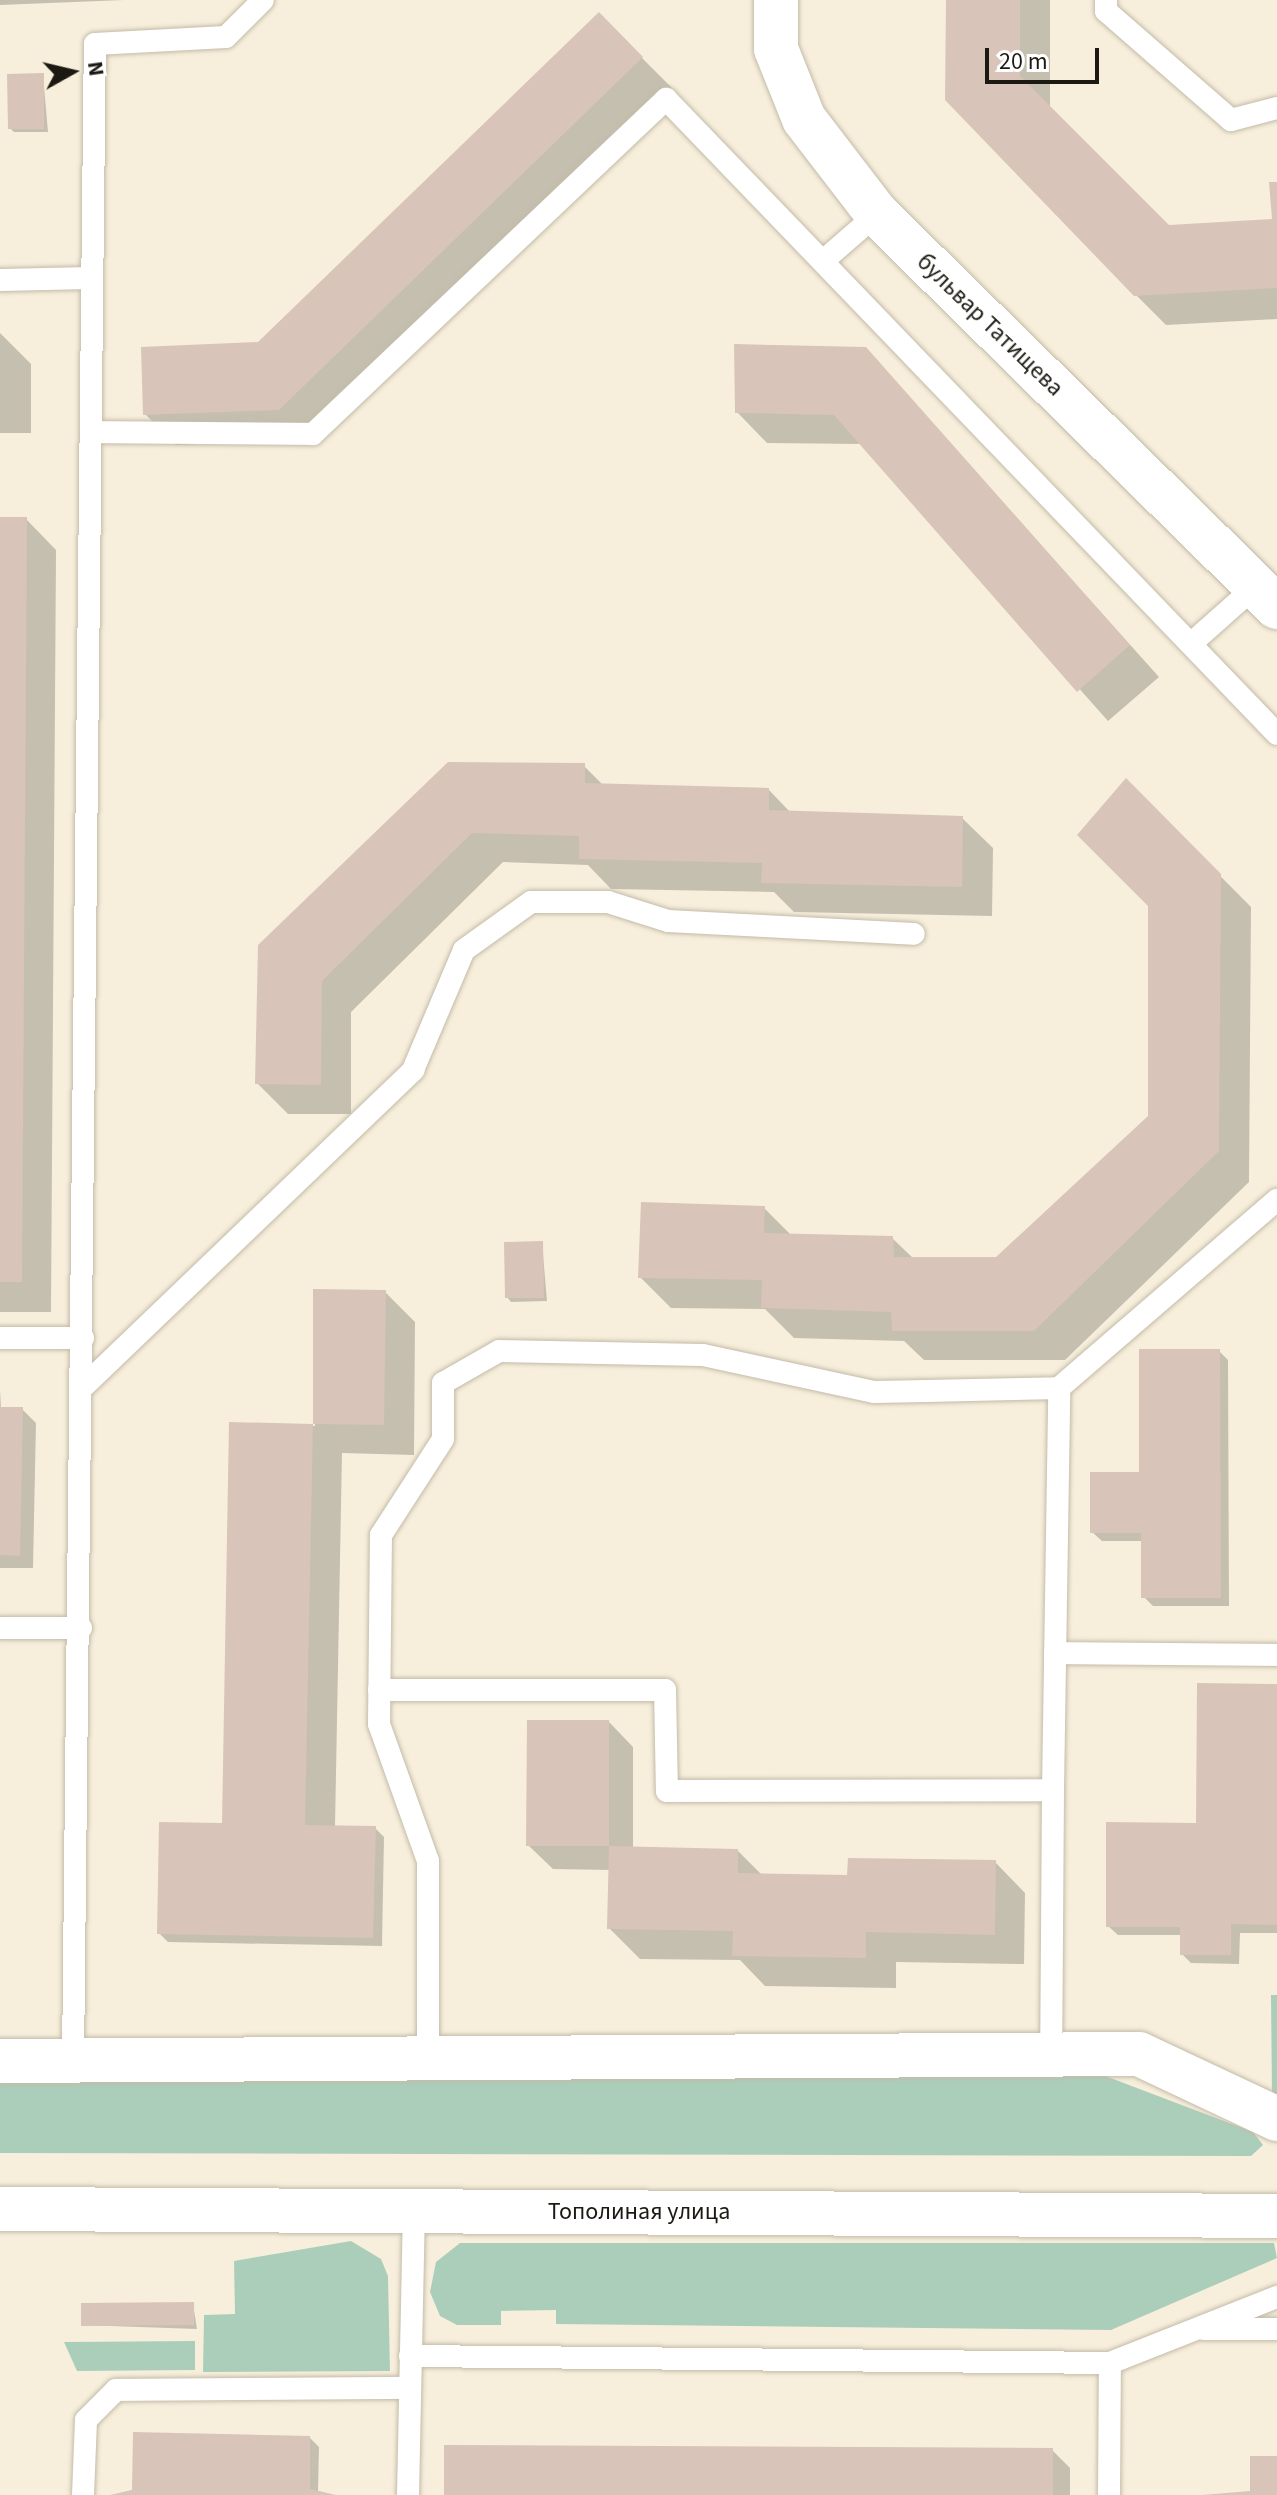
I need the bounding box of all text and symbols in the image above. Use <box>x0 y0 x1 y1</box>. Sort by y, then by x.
north arrow <box>32 32 112 112</box>
scale bar <box>989 32 1103 82</box>
text: 20 m <box>999 44 1048 79</box>
text: N <box>79 59 113 78</box>
street label: бульвар Татищева <box>911 248 1069 402</box>
street label: Тополиная улица <box>548 2198 730 2226</box>

